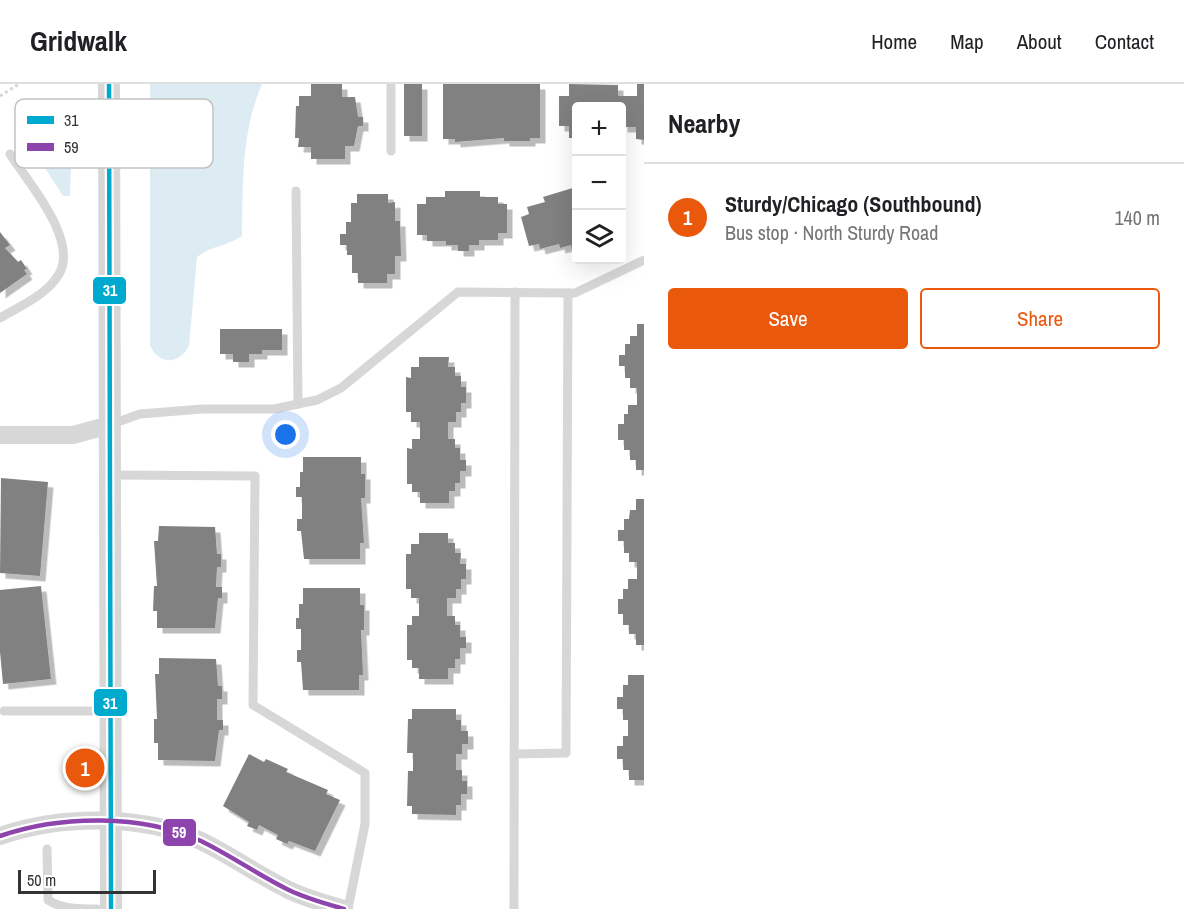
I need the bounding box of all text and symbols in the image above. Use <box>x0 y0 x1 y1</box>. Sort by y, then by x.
text: Gridwalk <box>30 22 127 60</box>
text: Home <box>871 27 917 56</box>
text: Map <box>950 27 984 56</box>
text: About <box>1017 27 1062 56</box>
text: Contact <box>1095 27 1154 56</box>
legend <box>15 99 213 168</box>
map controls <box>572 102 626 264</box>
button: + <box>572 102 626 156</box>
text: Nearby <box>668 106 740 141</box>
text: 31 <box>64 109 79 131</box>
text: 59 <box>64 136 79 158</box>
button: − <box>572 156 626 210</box>
text: Sturdy/Chicago (Southbound) <box>725 189 982 219</box>
text: 1 <box>683 204 692 231</box>
text: 140 m <box>1114 204 1160 231</box>
button: layers <box>572 210 626 264</box>
text: Bus stop · North Sturdy Road <box>725 219 938 246</box>
line badge: 31 <box>92 276 127 305</box>
text: 31 <box>103 279 118 301</box>
button: Save <box>668 288 908 349</box>
button: Share <box>920 288 1160 349</box>
your location <box>271 420 300 449</box>
line badge: 31 <box>93 688 128 717</box>
text: 31 <box>103 692 118 714</box>
pin: 1 <box>66 746 104 790</box>
line badge: 59 <box>162 818 197 847</box>
text: 59 <box>172 821 186 843</box>
scale bar <box>18 867 156 894</box>
text: 50 m <box>27 869 56 891</box>

